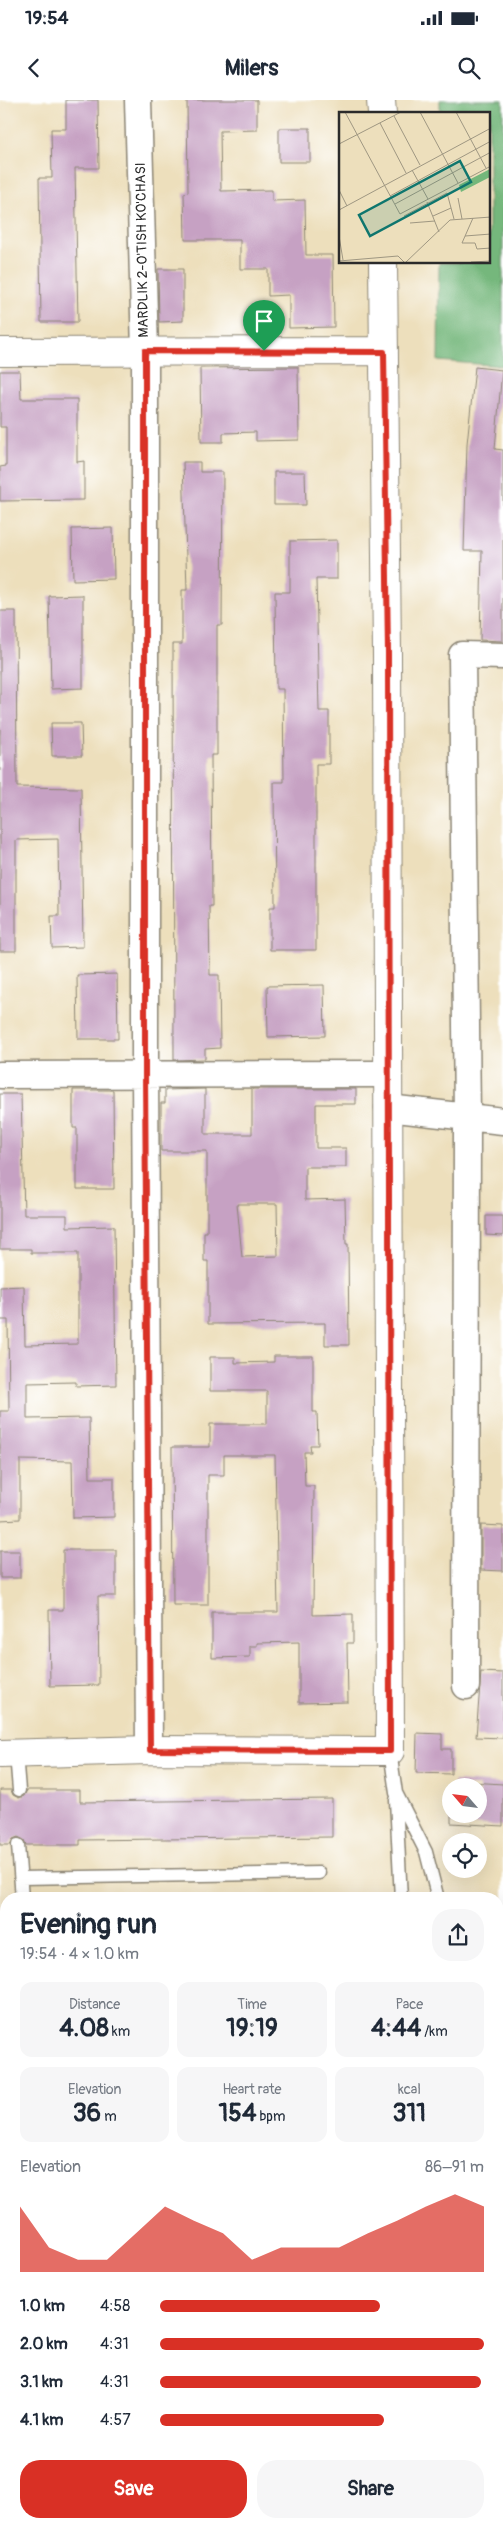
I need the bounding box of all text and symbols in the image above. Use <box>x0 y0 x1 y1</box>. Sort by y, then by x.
text: 19:54 <box>25 6 69 30</box>
icon: back <box>20 54 48 82</box>
text: Milers <box>225 54 278 82</box>
icon: search <box>455 54 483 82</box>
inset map <box>339 112 490 264</box>
street label: MARDLIK 2-O'TISH KO'CHASI <box>132 162 152 338</box>
pin <box>243 300 285 351</box>
icon: arrive <box>250 307 278 335</box>
north arrow <box>442 1778 488 1822</box>
map controls <box>442 1778 487 1878</box>
button: locate <box>442 1833 487 1878</box>
text: Evening run <box>20 1907 157 1942</box>
button: share <box>432 1909 484 1961</box>
text: 19:54 · 4 × 1.0 km <box>20 1944 139 1964</box>
text: Distance <box>69 1996 120 2013</box>
text: Time <box>237 1996 267 2013</box>
text: Pace <box>395 1996 423 2013</box>
text: 4.08 <box>59 2013 109 2044</box>
text: 19:19 <box>226 2013 278 2044</box>
text: 4:44 <box>371 2013 421 2044</box>
text: km <box>109 2023 130 2040</box>
text: /km <box>421 2023 448 2040</box>
text: Elevation <box>68 2081 121 2098</box>
text: Heart rate <box>222 2081 282 2098</box>
text: kcal <box>398 2081 421 2098</box>
text: 36 <box>73 2098 101 2129</box>
text: 154 <box>219 2098 256 2129</box>
text: 311 <box>393 2098 426 2129</box>
text: m <box>101 2108 117 2125</box>
text: bpm <box>256 2108 285 2125</box>
text: Elevation <box>20 2157 81 2177</box>
text: 86–91 m <box>425 2157 484 2177</box>
text: 1.0 km <box>20 2296 65 2316</box>
text: 4:58 <box>100 2296 130 2316</box>
text: 2.0 km <box>20 2334 68 2354</box>
text: 4:31 <box>100 2334 129 2354</box>
text: 3.1 km <box>20 2372 63 2392</box>
text: 4:31 <box>100 2372 129 2392</box>
text: 4.1 km <box>20 2410 63 2430</box>
text: 4:57 <box>100 2410 131 2430</box>
button: Save <box>20 2460 247 2518</box>
button: Share <box>257 2460 484 2518</box>

